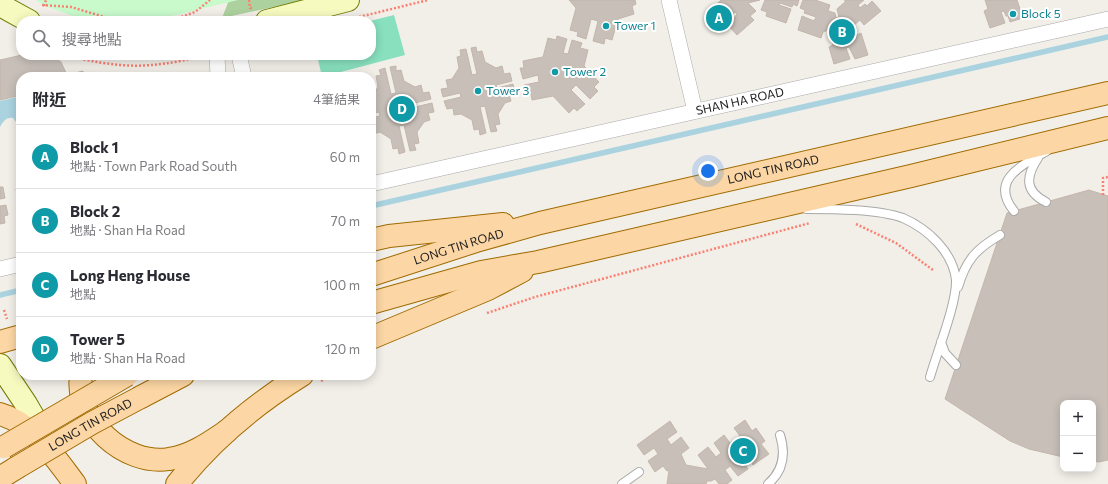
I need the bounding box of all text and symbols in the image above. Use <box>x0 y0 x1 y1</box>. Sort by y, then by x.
pin: A <box>706 3 732 33</box>
place label: Block 5 <box>1021 6 1061 20</box>
marker: Block 5 <box>1008 9 1018 19</box>
search box <box>16 16 376 60</box>
pin: B <box>829 17 855 47</box>
place label: Tower 1 <box>614 18 656 32</box>
marker: Tower 1 <box>601 21 611 31</box>
icon: search <box>30 27 52 49</box>
text: 搜尋地點 <box>62 30 122 48</box>
place label: Tower 2 <box>563 64 607 78</box>
marker: Tower 2 <box>550 67 560 77</box>
place label: Tower 3 <box>486 83 530 97</box>
street label: SHAN HA ROAD <box>694 84 785 117</box>
marker: Tower 3 <box>473 86 483 96</box>
text: 附近 <box>32 89 66 110</box>
text: 4筆結果 <box>313 91 360 107</box>
pin: D <box>389 94 415 124</box>
text: Block 1 <box>70 138 119 156</box>
text: A <box>40 149 50 165</box>
text: 60 m <box>330 149 360 165</box>
street label: LONG TIN ROAD <box>726 151 820 186</box>
text: 地點 · Town Park Road South <box>70 158 237 174</box>
your location <box>698 161 718 181</box>
text: Block 2 <box>70 202 120 220</box>
text: B <box>41 213 49 229</box>
text: 70 m <box>331 213 360 229</box>
text: 地點 · Shan Ha Road <box>70 222 185 238</box>
street label: LONG TIN ROAD <box>412 226 505 267</box>
text: Long Heng House <box>70 266 190 284</box>
text: C <box>41 277 49 293</box>
text: 100 m <box>324 277 360 293</box>
text: 地點 <box>70 286 96 302</box>
text: Tower 5 <box>70 330 125 348</box>
text: D <box>40 341 50 357</box>
text: 120 m <box>325 341 360 357</box>
text: 地點 · Shan Ha Road <box>70 350 185 366</box>
street label: LONG TIN ROAD <box>46 395 134 453</box>
map controls <box>1060 400 1096 472</box>
button: + <box>1060 400 1096 436</box>
pin: C <box>730 436 756 466</box>
button: − <box>1060 436 1096 472</box>

